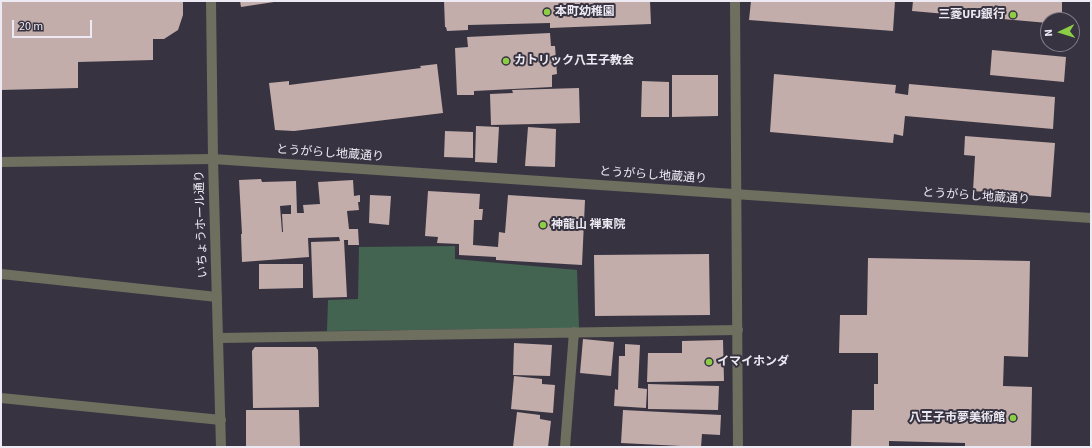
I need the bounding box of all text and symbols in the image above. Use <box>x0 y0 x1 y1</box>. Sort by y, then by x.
place label: 本町幼稚園 <box>555 5 615 19</box>
marker: 本町幼稚園 <box>542 7 552 17</box>
place label: 三菱UFJ銀行 <box>938 8 1005 22</box>
marker: 三菱UFJ銀行 <box>1008 10 1018 20</box>
scale bar <box>14 12 94 38</box>
north arrow <box>1040 12 1080 52</box>
text: 20 m <box>19 18 43 35</box>
text: N <box>1041 29 1056 37</box>
place label: カトリック八王子教会 <box>514 54 634 68</box>
marker: カトリック八王子教会 <box>501 56 511 66</box>
street label: とうがらし地蔵通り <box>276 143 384 165</box>
street label: とうがらし地蔵通り <box>599 165 707 187</box>
street label: いちょうホール通り <box>193 170 211 278</box>
street label: とうがらし地蔵通り <box>922 186 1030 208</box>
place label: 神龍山 禅東院 <box>551 218 625 232</box>
marker: 神龍山 禅東院 <box>538 220 548 230</box>
place label: イマイホンダ <box>717 355 789 369</box>
marker: イマイホンダ <box>704 357 714 367</box>
place label: 八王子市夢美術館 <box>909 411 1005 425</box>
marker: 八王子市夢美術館 <box>1008 413 1018 423</box>

